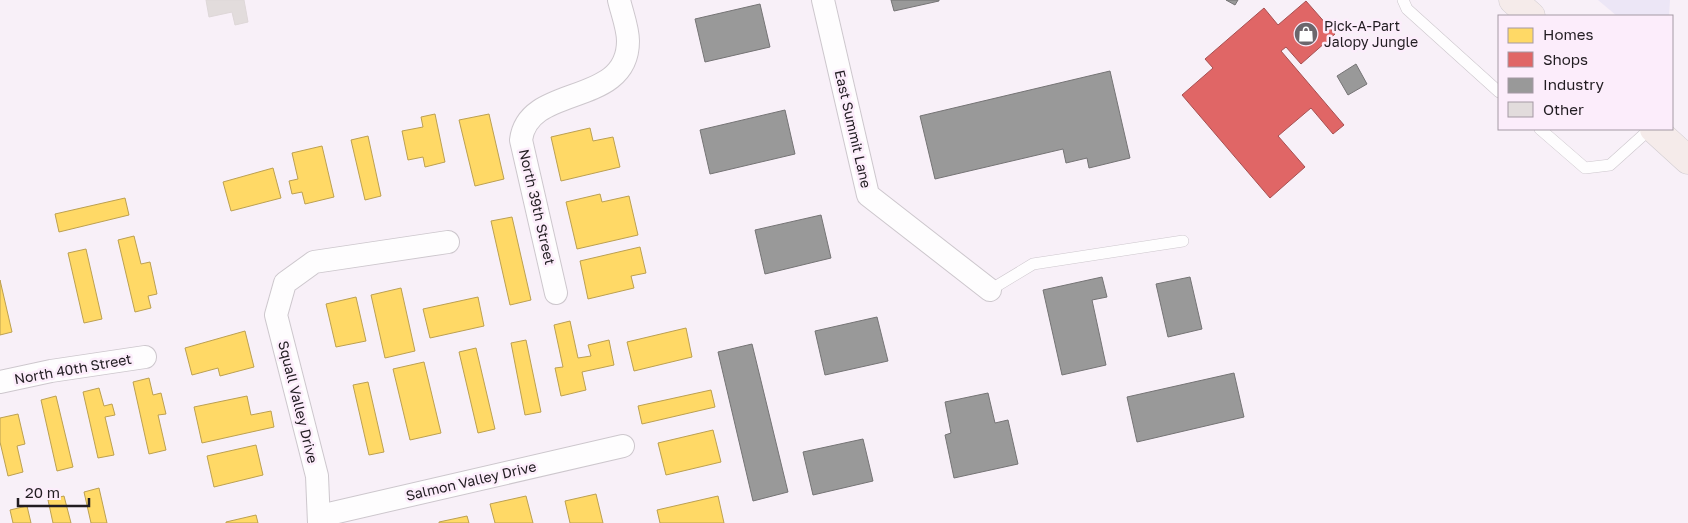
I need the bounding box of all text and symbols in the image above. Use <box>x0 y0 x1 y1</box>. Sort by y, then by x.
legend <box>1498 15 1673 130</box>
place label: Pick-A-Part Jalopy Jungle <box>1324 17 1418 50</box>
shop icon: Pick-A-Part Jalopy Jungle <box>1293 21 1319 47</box>
text: Homes <box>1543 25 1593 43</box>
text: Shops <box>1543 50 1588 68</box>
street label: East Summit Lane <box>832 68 875 190</box>
text: Industry <box>1543 75 1604 93</box>
text: Other <box>1543 100 1584 118</box>
street label: North 39th Street <box>516 147 559 266</box>
street label: Squall Valley Drive <box>275 339 322 465</box>
street label: North 40th Street <box>13 350 133 387</box>
street label: Salmon Valley Drive <box>404 457 538 504</box>
scale bar <box>18 476 89 508</box>
text: 20 m <box>25 483 60 501</box>

